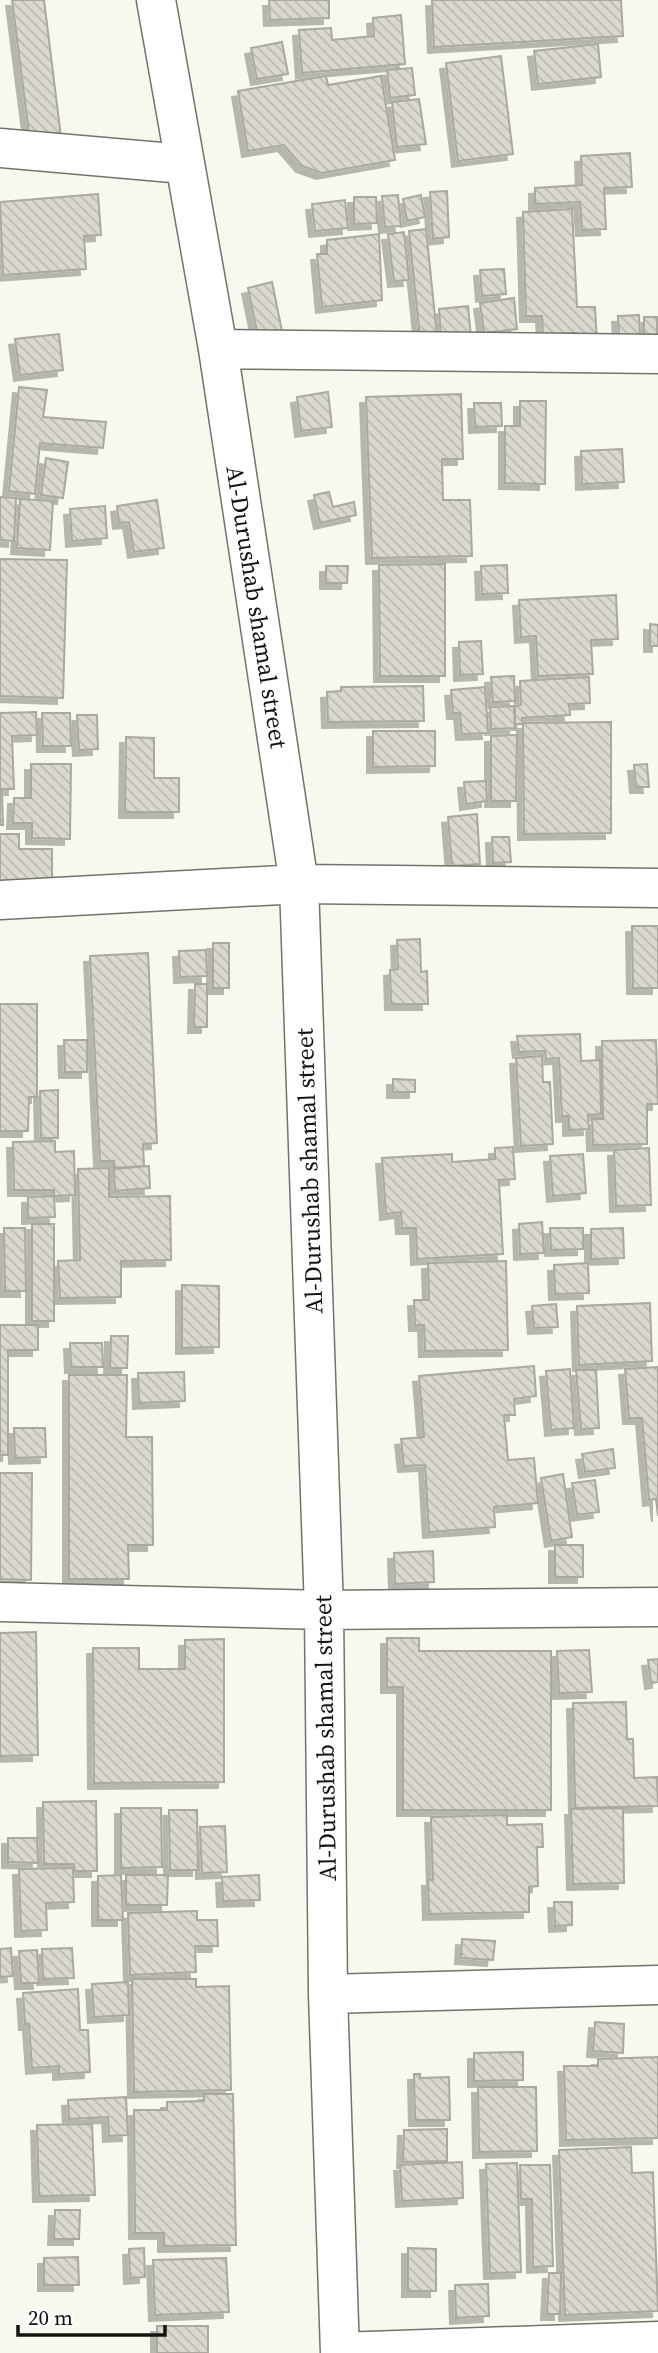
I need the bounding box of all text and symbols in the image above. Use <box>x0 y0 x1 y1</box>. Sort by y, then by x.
street label: Al-Durushab shamal street <box>218 463 296 751</box>
street label: Al-Durushab shamal street <box>288 1027 330 1314</box>
street label: Al-Durushab shamal street <box>306 1595 344 1881</box>
scale bar <box>18 2294 164 2338</box>
text: 20 m <box>28 2303 73 2332</box>

